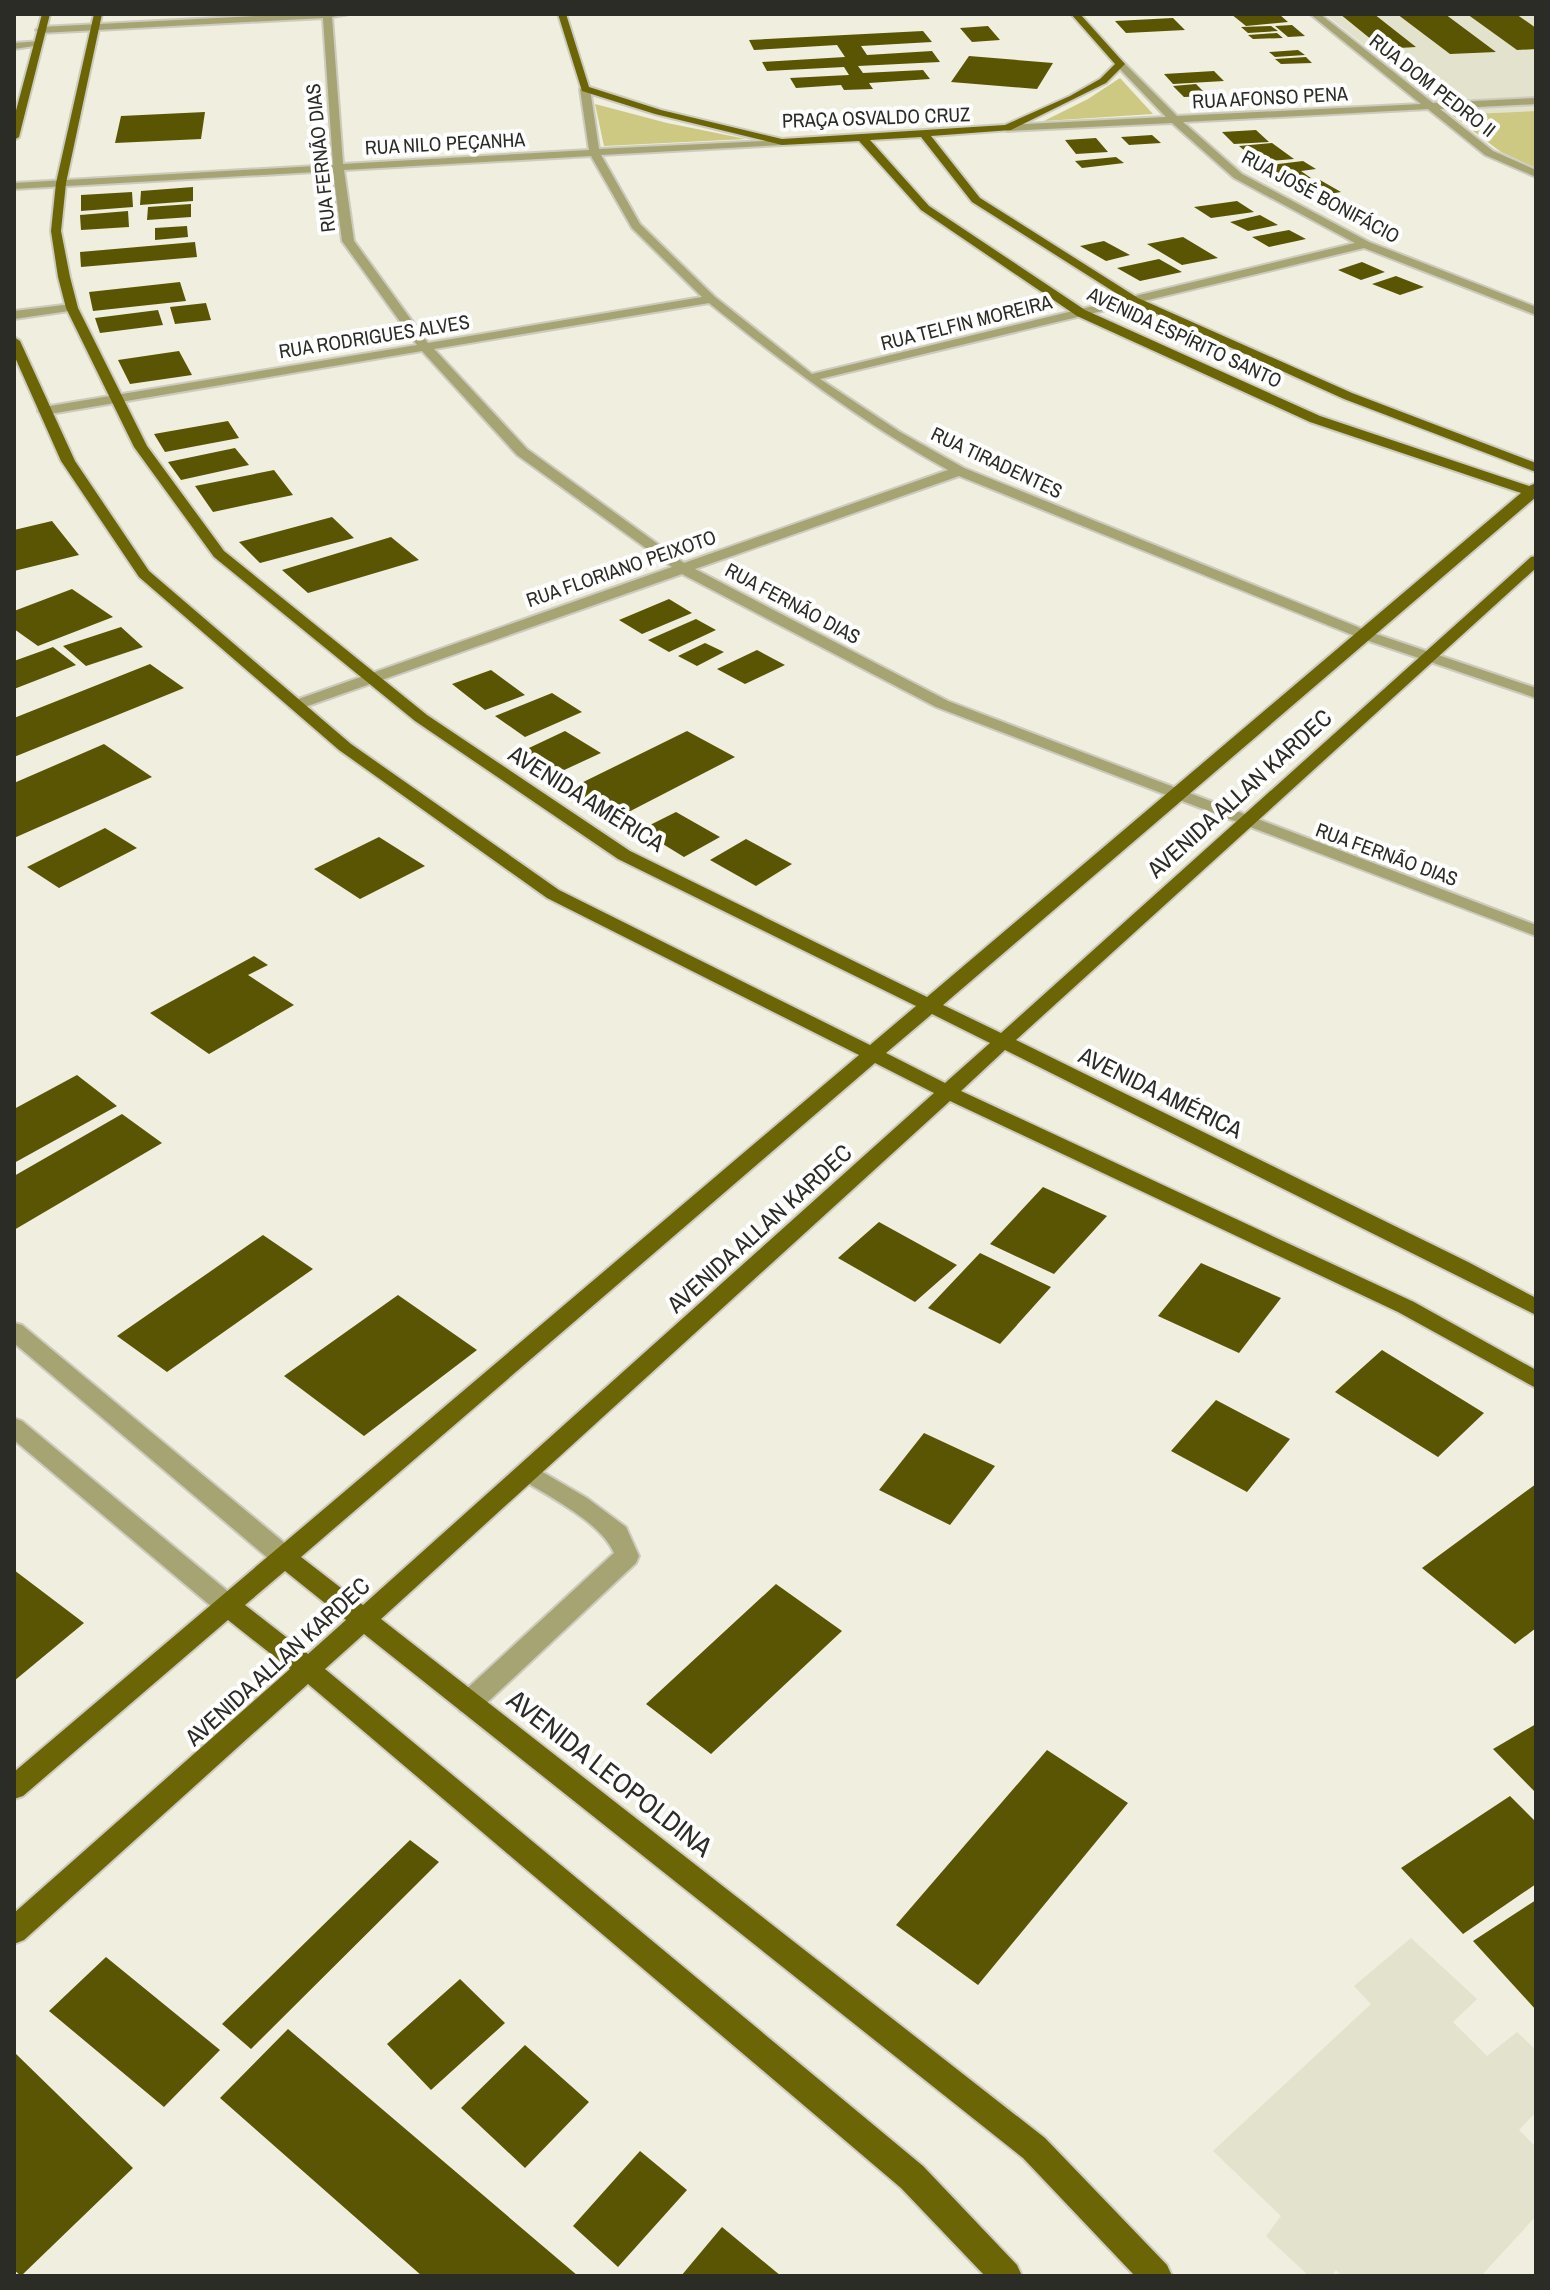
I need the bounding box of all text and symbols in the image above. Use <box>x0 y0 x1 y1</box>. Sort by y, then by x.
street label: RUA DOM PEDRO II <box>1364 27 1502 143</box>
street label: RUA AFONSO PENA <box>1191 79 1349 115</box>
street label: RUA FERNÃO DIAS <box>299 82 341 234</box>
street label: PRAÇA OSVALDO CRUZ <box>781 100 971 134</box>
street label: RUA NILO PEÇANHA <box>364 125 526 161</box>
street label: RUA JOSÉ BONIFÁCIO <box>1237 143 1405 249</box>
street label: AVENIDA ESPÍRITO SANTO <box>1083 280 1287 394</box>
street label: RUA TELFIN MOREIRA <box>878 288 1055 356</box>
street label: RUA RODRIGUES ALVES <box>277 308 471 364</box>
street label: RUA TIRADENTES <box>927 420 1067 504</box>
street label: RUA FLORIANO PEIXOTO <box>522 523 720 613</box>
street label: RUA FERNÃO DIAS <box>721 556 865 650</box>
street label: AVENIDA ALLAN KARDEC <box>1139 701 1338 885</box>
street label: AVENIDA AMÉRICA <box>502 737 672 859</box>
street label: RUA FERNÃO DIAS <box>1312 816 1462 892</box>
street label: AVENIDA AMÉRICA <box>1073 1038 1249 1146</box>
street label: AVENIDA ALLAN KARDEC <box>659 1136 858 1320</box>
street label: AVENIDA ALLAN KARDEC <box>177 1569 376 1753</box>
street label: AVENIDA LEOPOLDINA <box>499 1680 721 1866</box>

